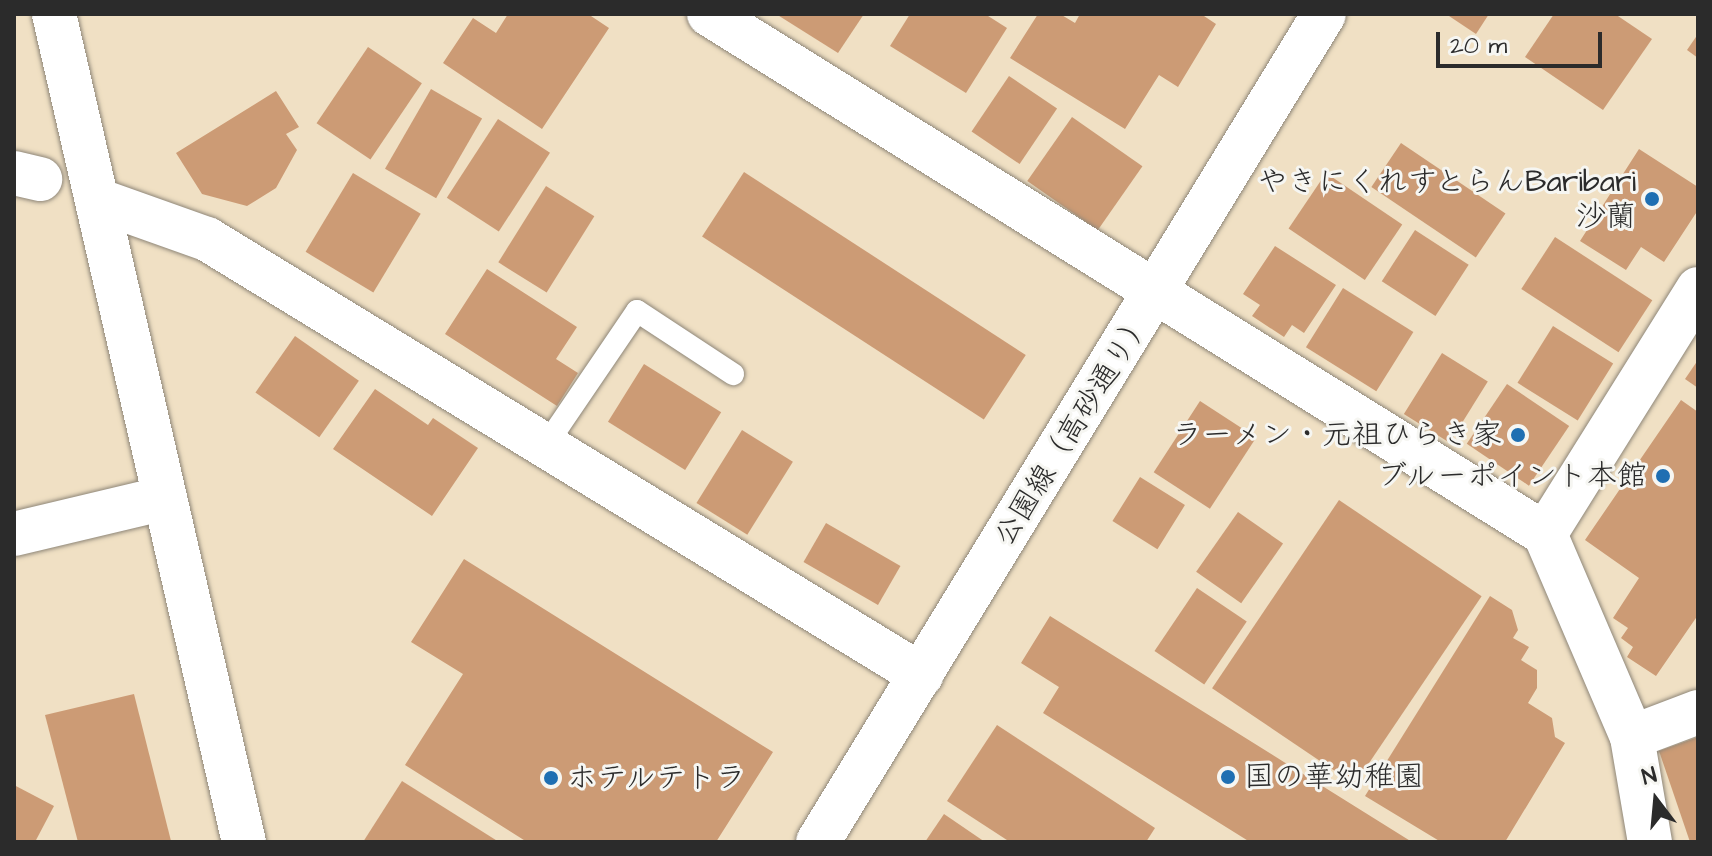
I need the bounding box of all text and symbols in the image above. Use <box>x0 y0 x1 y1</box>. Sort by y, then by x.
scale bar <box>1440 16 1606 66</box>
text: 20 m <box>1450 29 1507 63</box>
place label: やきにくれすとらんBaribari 沙蘭 <box>1255 164 1636 234</box>
marker: やきにくれすとらんBaribari 沙蘭 <box>1643 190 1661 208</box>
street label: 公園線（高砂通り） <box>986 305 1160 553</box>
place label: ラーメン・元祖ひらき家 <box>1172 417 1502 453</box>
marker: ラーメン・元祖ひらき家 <box>1509 426 1527 444</box>
place label: ブルーポイント本館 <box>1376 458 1647 494</box>
marker: ブルーポイント本館 <box>1654 467 1672 485</box>
place label: 国の華幼稚園 <box>1244 759 1424 795</box>
place label: ホテルテトラ <box>567 760 747 796</box>
north arrow <box>1616 760 1696 840</box>
text: N <box>1638 760 1660 793</box>
marker: 国の華幼稚園 <box>1219 768 1237 786</box>
marker: ホテルテトラ <box>542 769 560 787</box>

